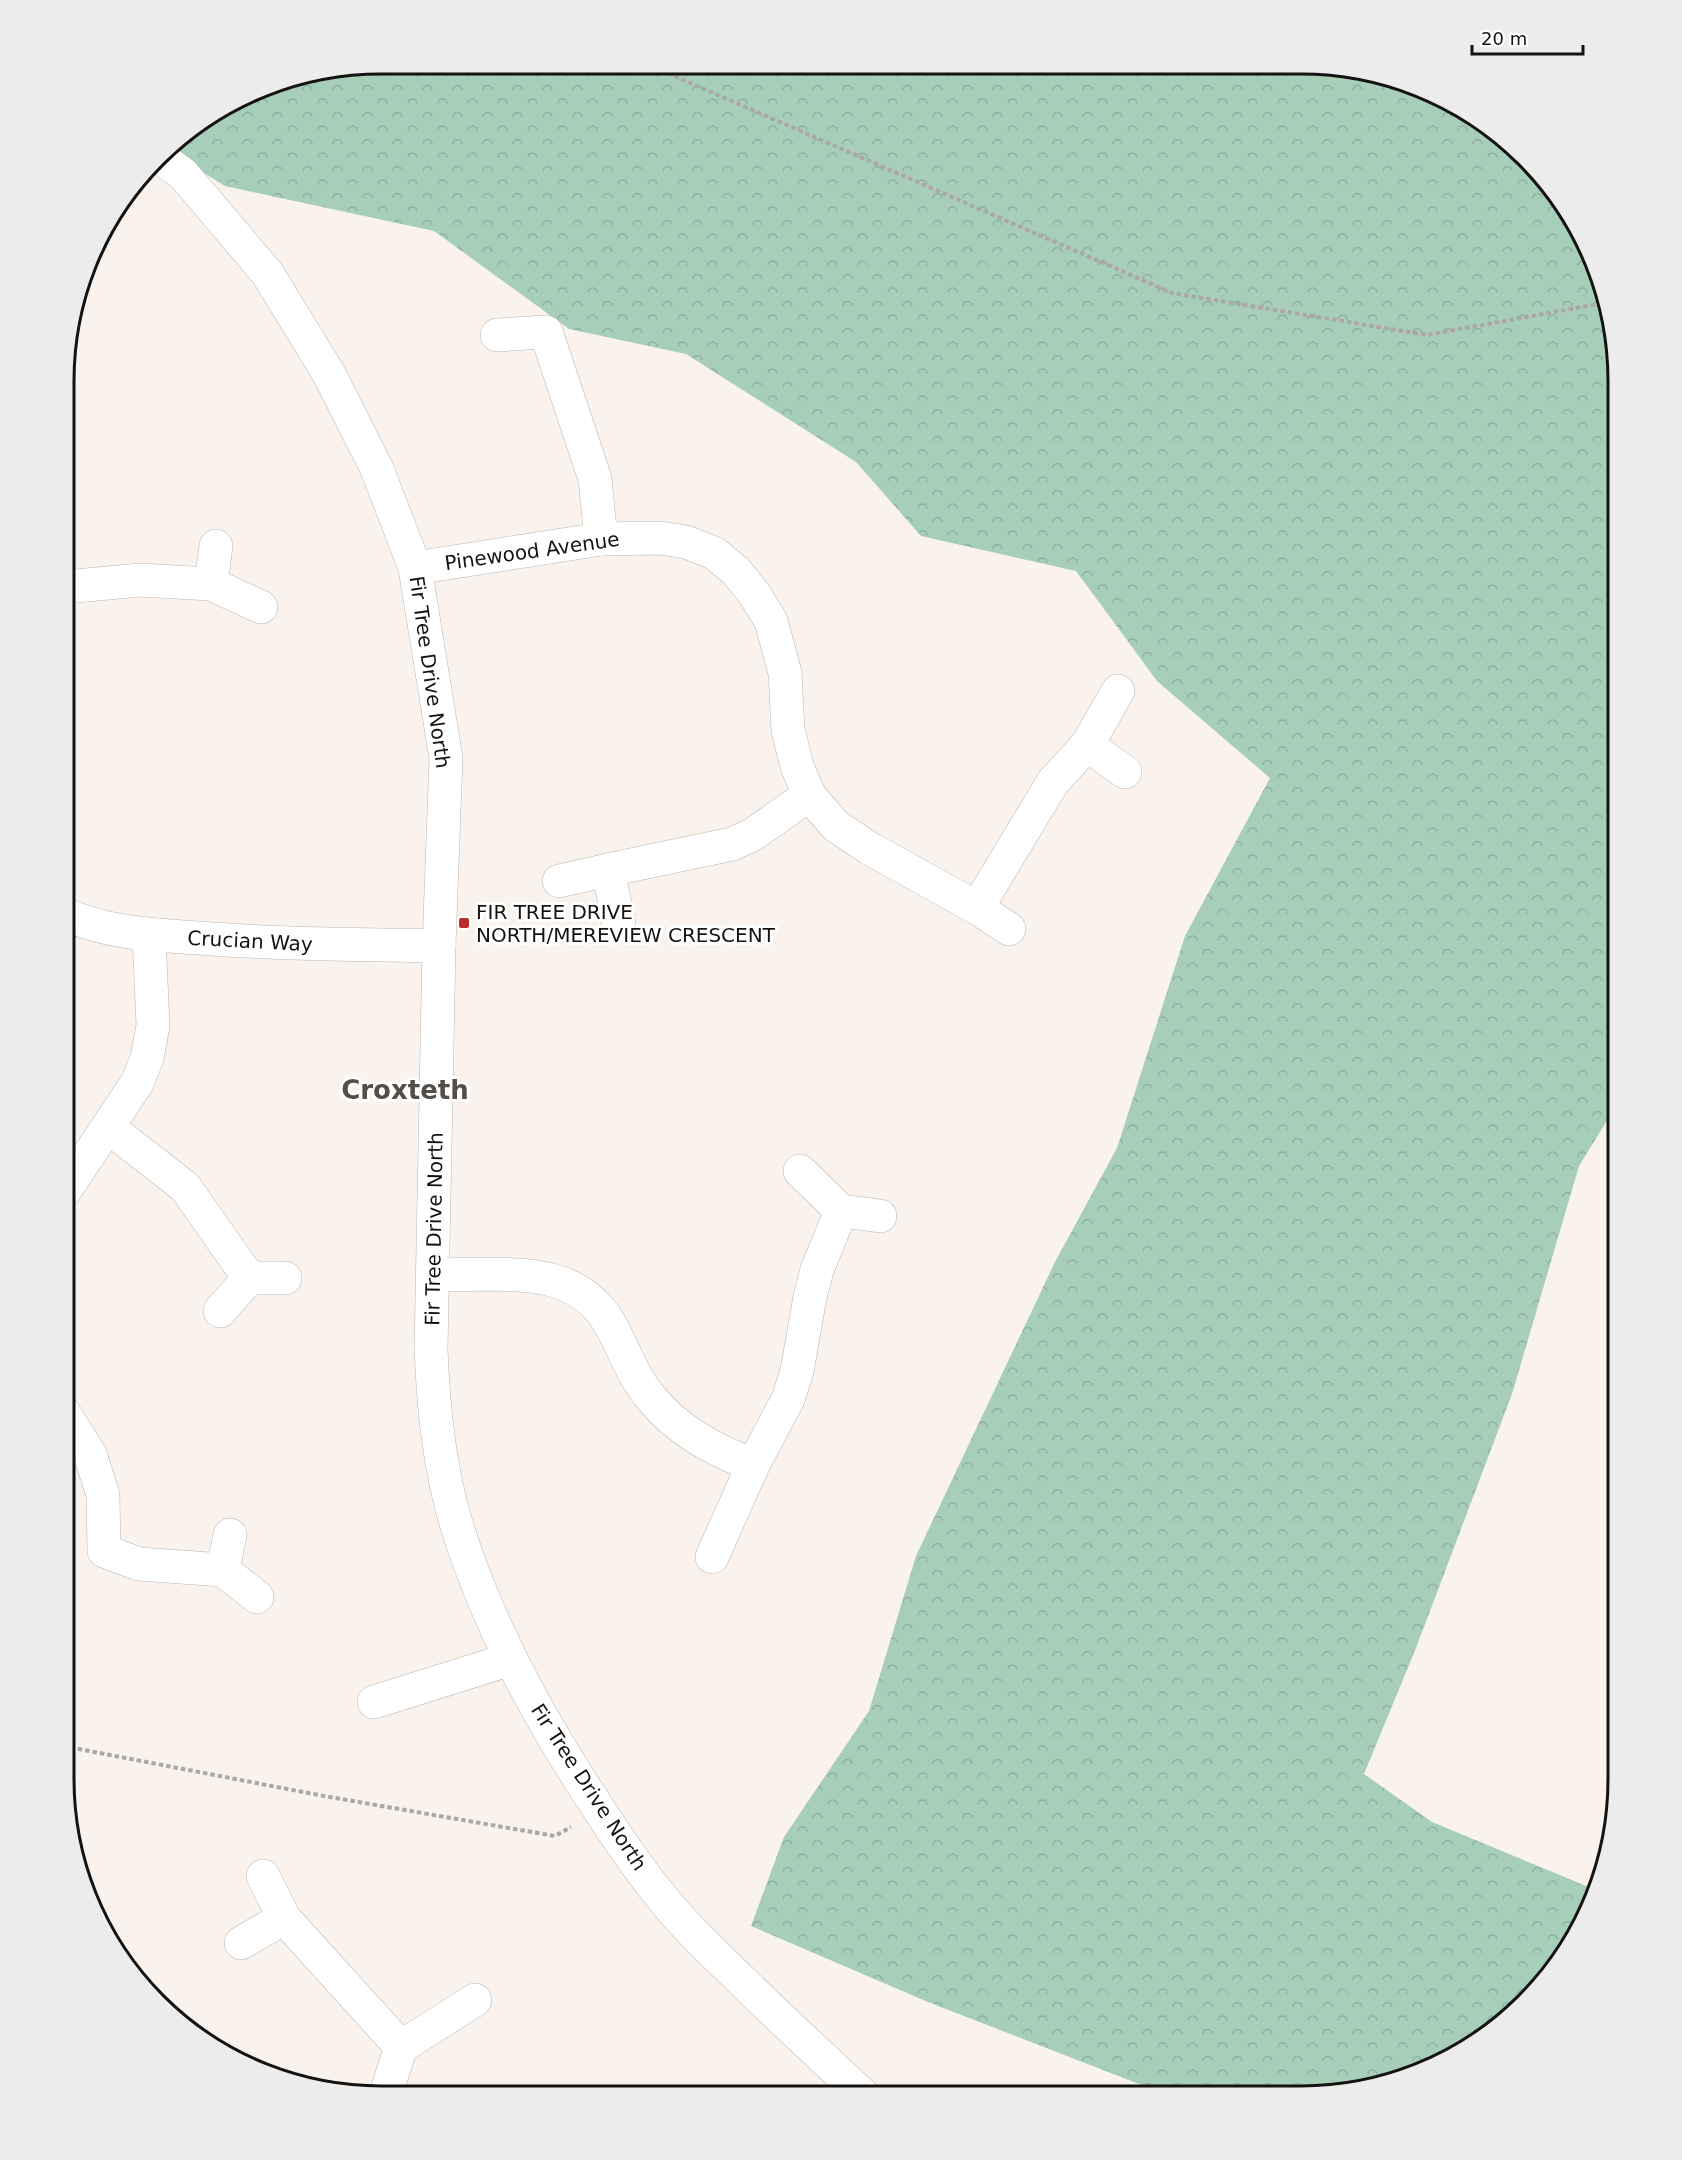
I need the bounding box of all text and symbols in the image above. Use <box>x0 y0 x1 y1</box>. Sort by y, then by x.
scale bar <box>1472 18 1583 56</box>
text: 20 m <box>1481 28 1527 49</box>
street label: Pinewood Avenue <box>443 527 621 575</box>
street label: Fir Tree Drive North <box>405 574 455 770</box>
place label: FIR TREE DRIVE NORTH/MEREVIEW CRESCENT <box>476 900 776 947</box>
marker: FIR TREE DRIVE NORTH/MEREVIEW CRESCENT <box>457 916 471 930</box>
street label: Crucian Way <box>187 926 313 956</box>
district label: Croxteth <box>341 1075 469 1105</box>
street label: Fir Tree Drive North <box>420 1132 448 1326</box>
street label: Fir Tree Drive North <box>526 1699 652 1875</box>

